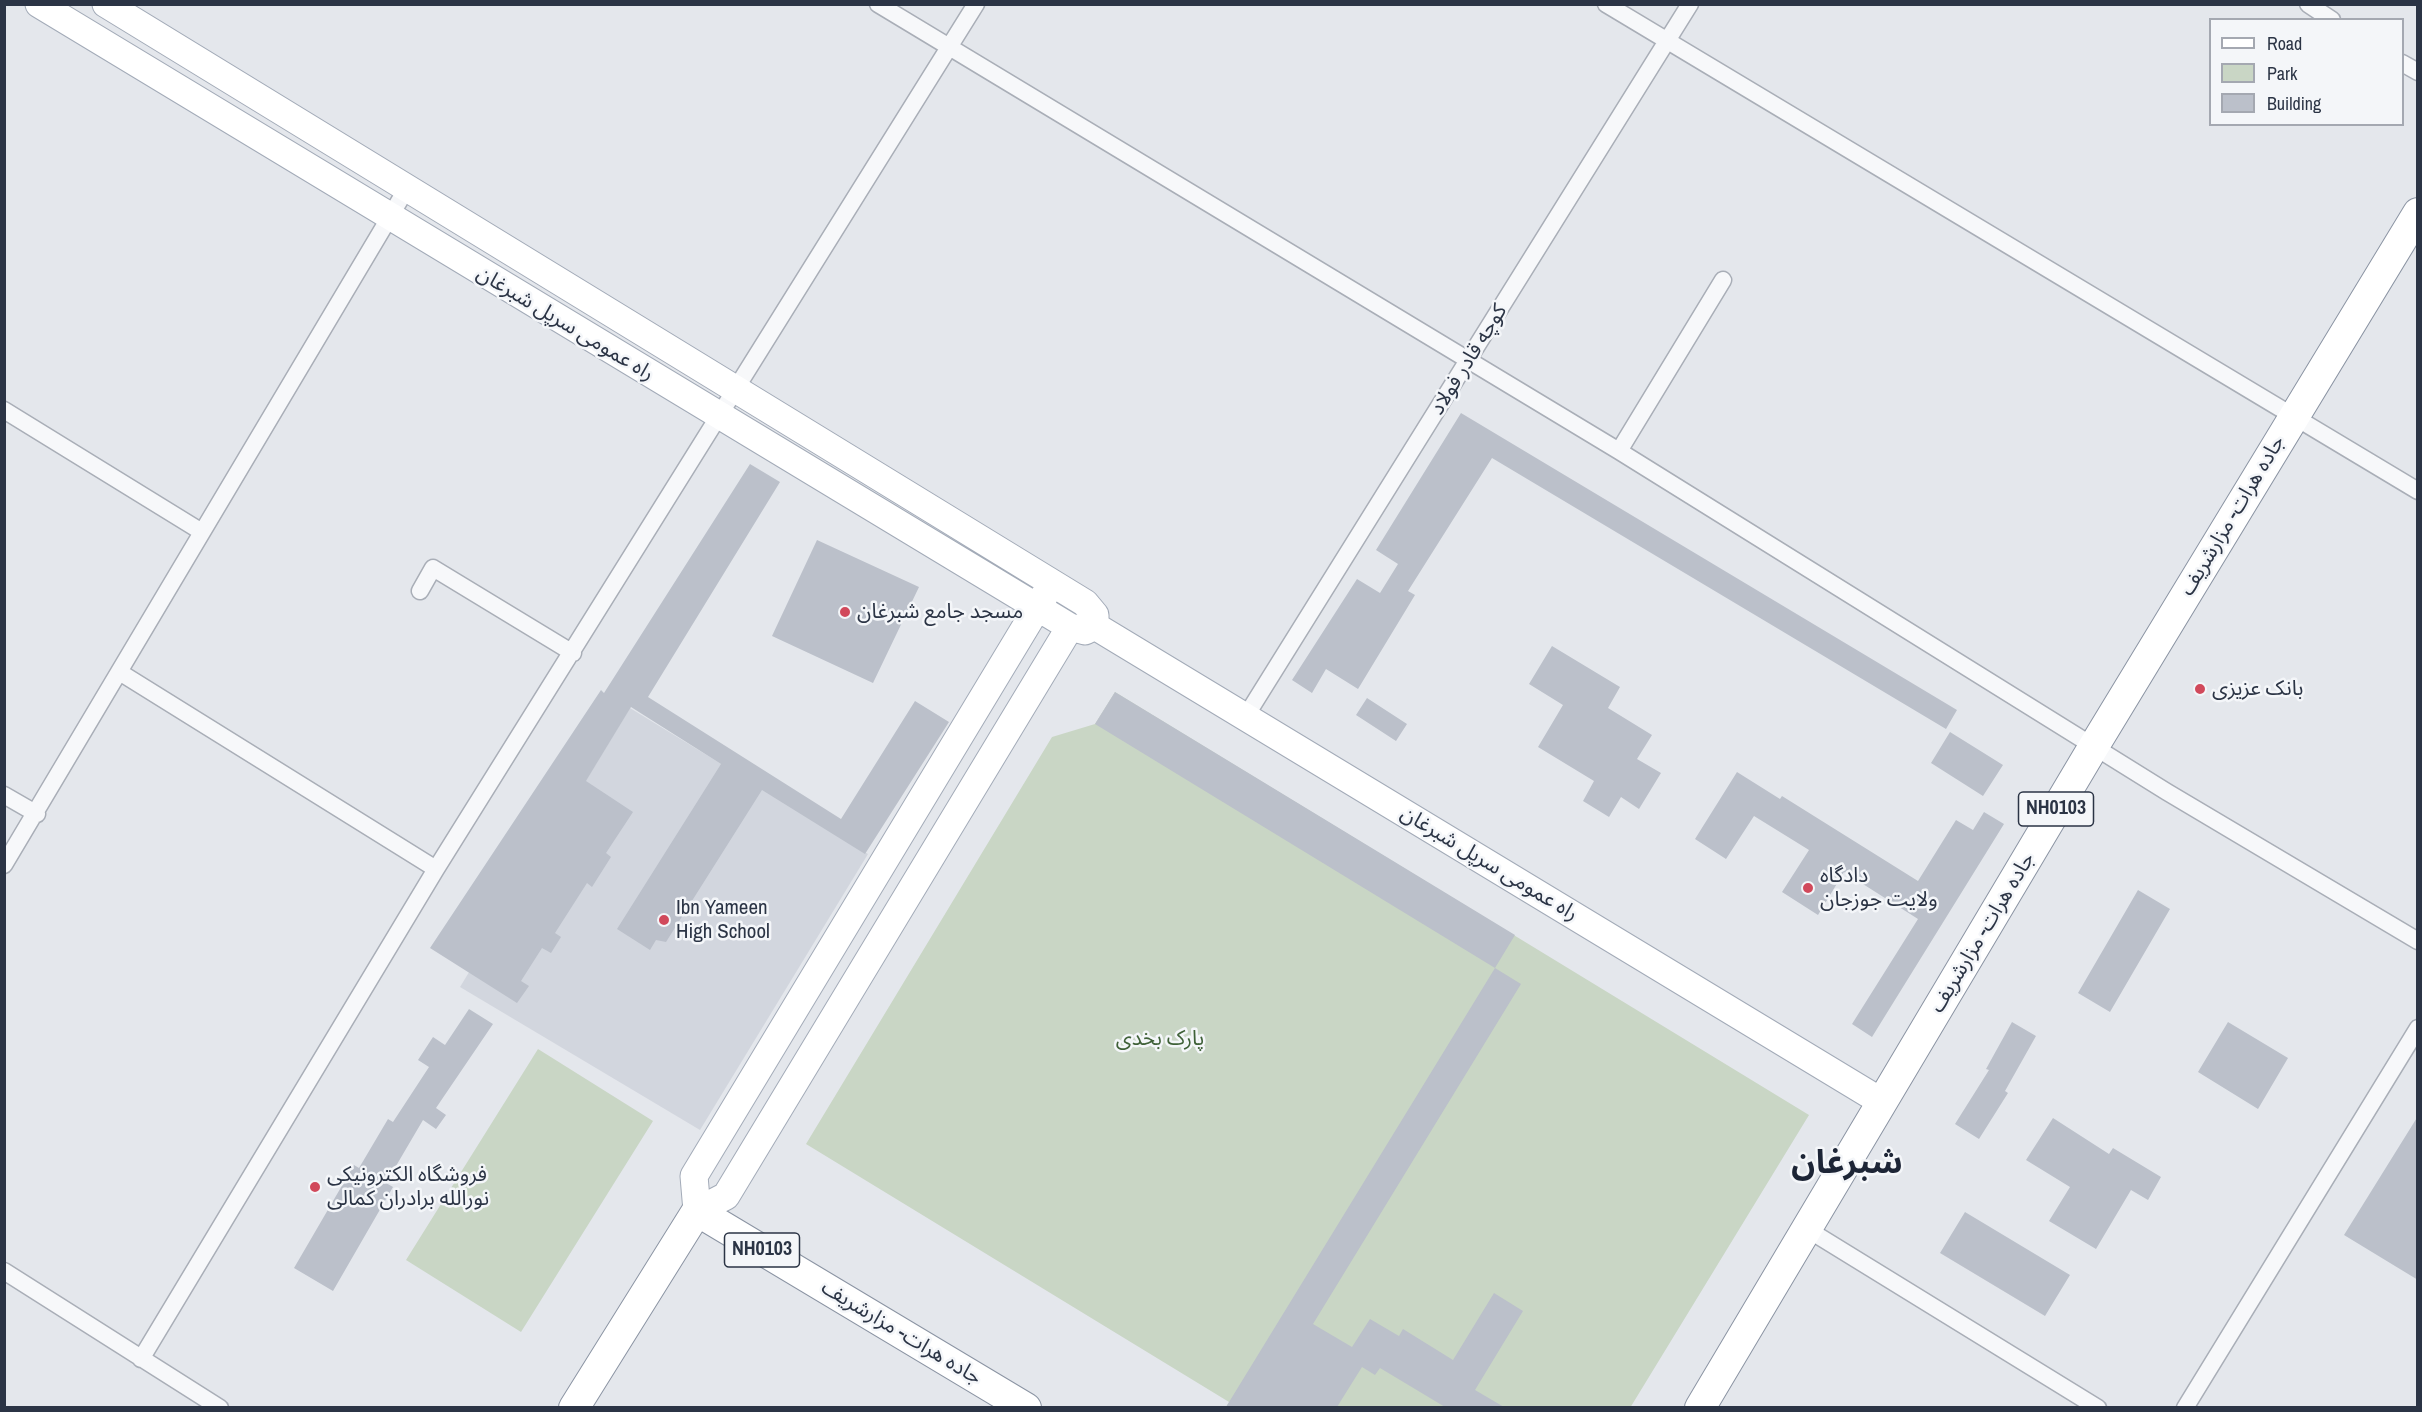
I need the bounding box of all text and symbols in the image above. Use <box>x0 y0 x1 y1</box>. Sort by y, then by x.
legend <box>2209 18 2404 126</box>
text: Road <box>2267 31 2302 56</box>
text: Park <box>2267 61 2297 86</box>
text: Building <box>2267 91 2321 116</box>
street label: راه عمومی سرپل شبرغان <box>472 261 658 387</box>
street label: کوچه قادر فولاد <box>1425 300 1513 420</box>
street label: جاده هرات- مزارشریف <box>2175 431 2291 601</box>
place label: مسجد جامع شبرغان <box>857 599 1023 625</box>
marker: مسجد جامع شبرغان <box>838 605 852 619</box>
place label: بانک عزیزی <box>2212 676 2303 702</box>
marker: بانک عزیزی <box>2193 682 2207 696</box>
road number: NH0103 <box>2018 792 2094 826</box>
street label: راه عمومی سرپل شبرغان <box>1396 801 1582 927</box>
street label: جاده هرات- مزارشریف <box>1925 848 2041 1018</box>
place label: دادگاه ولایت جوزجان <box>1820 863 1938 913</box>
marker: دادگاه ولایت جوزجان <box>1801 881 1815 895</box>
place label: Ibn Yameen High School <box>676 895 770 945</box>
marker: Ibn Yameen High School <box>657 913 671 927</box>
park label: پارک بخدی <box>1116 1026 1204 1052</box>
district label: شبرغان <box>1791 1144 1903 1184</box>
place label: فروشگاه الکترونیکی نورالله برادران کمالی <box>327 1162 489 1212</box>
marker: فروشگاه الکترونیکی نورالله برادران کمالی <box>308 1180 322 1194</box>
road number: NH0103 <box>724 1233 800 1267</box>
street label: جاده هرات- مزارشریف <box>816 1275 986 1391</box>

